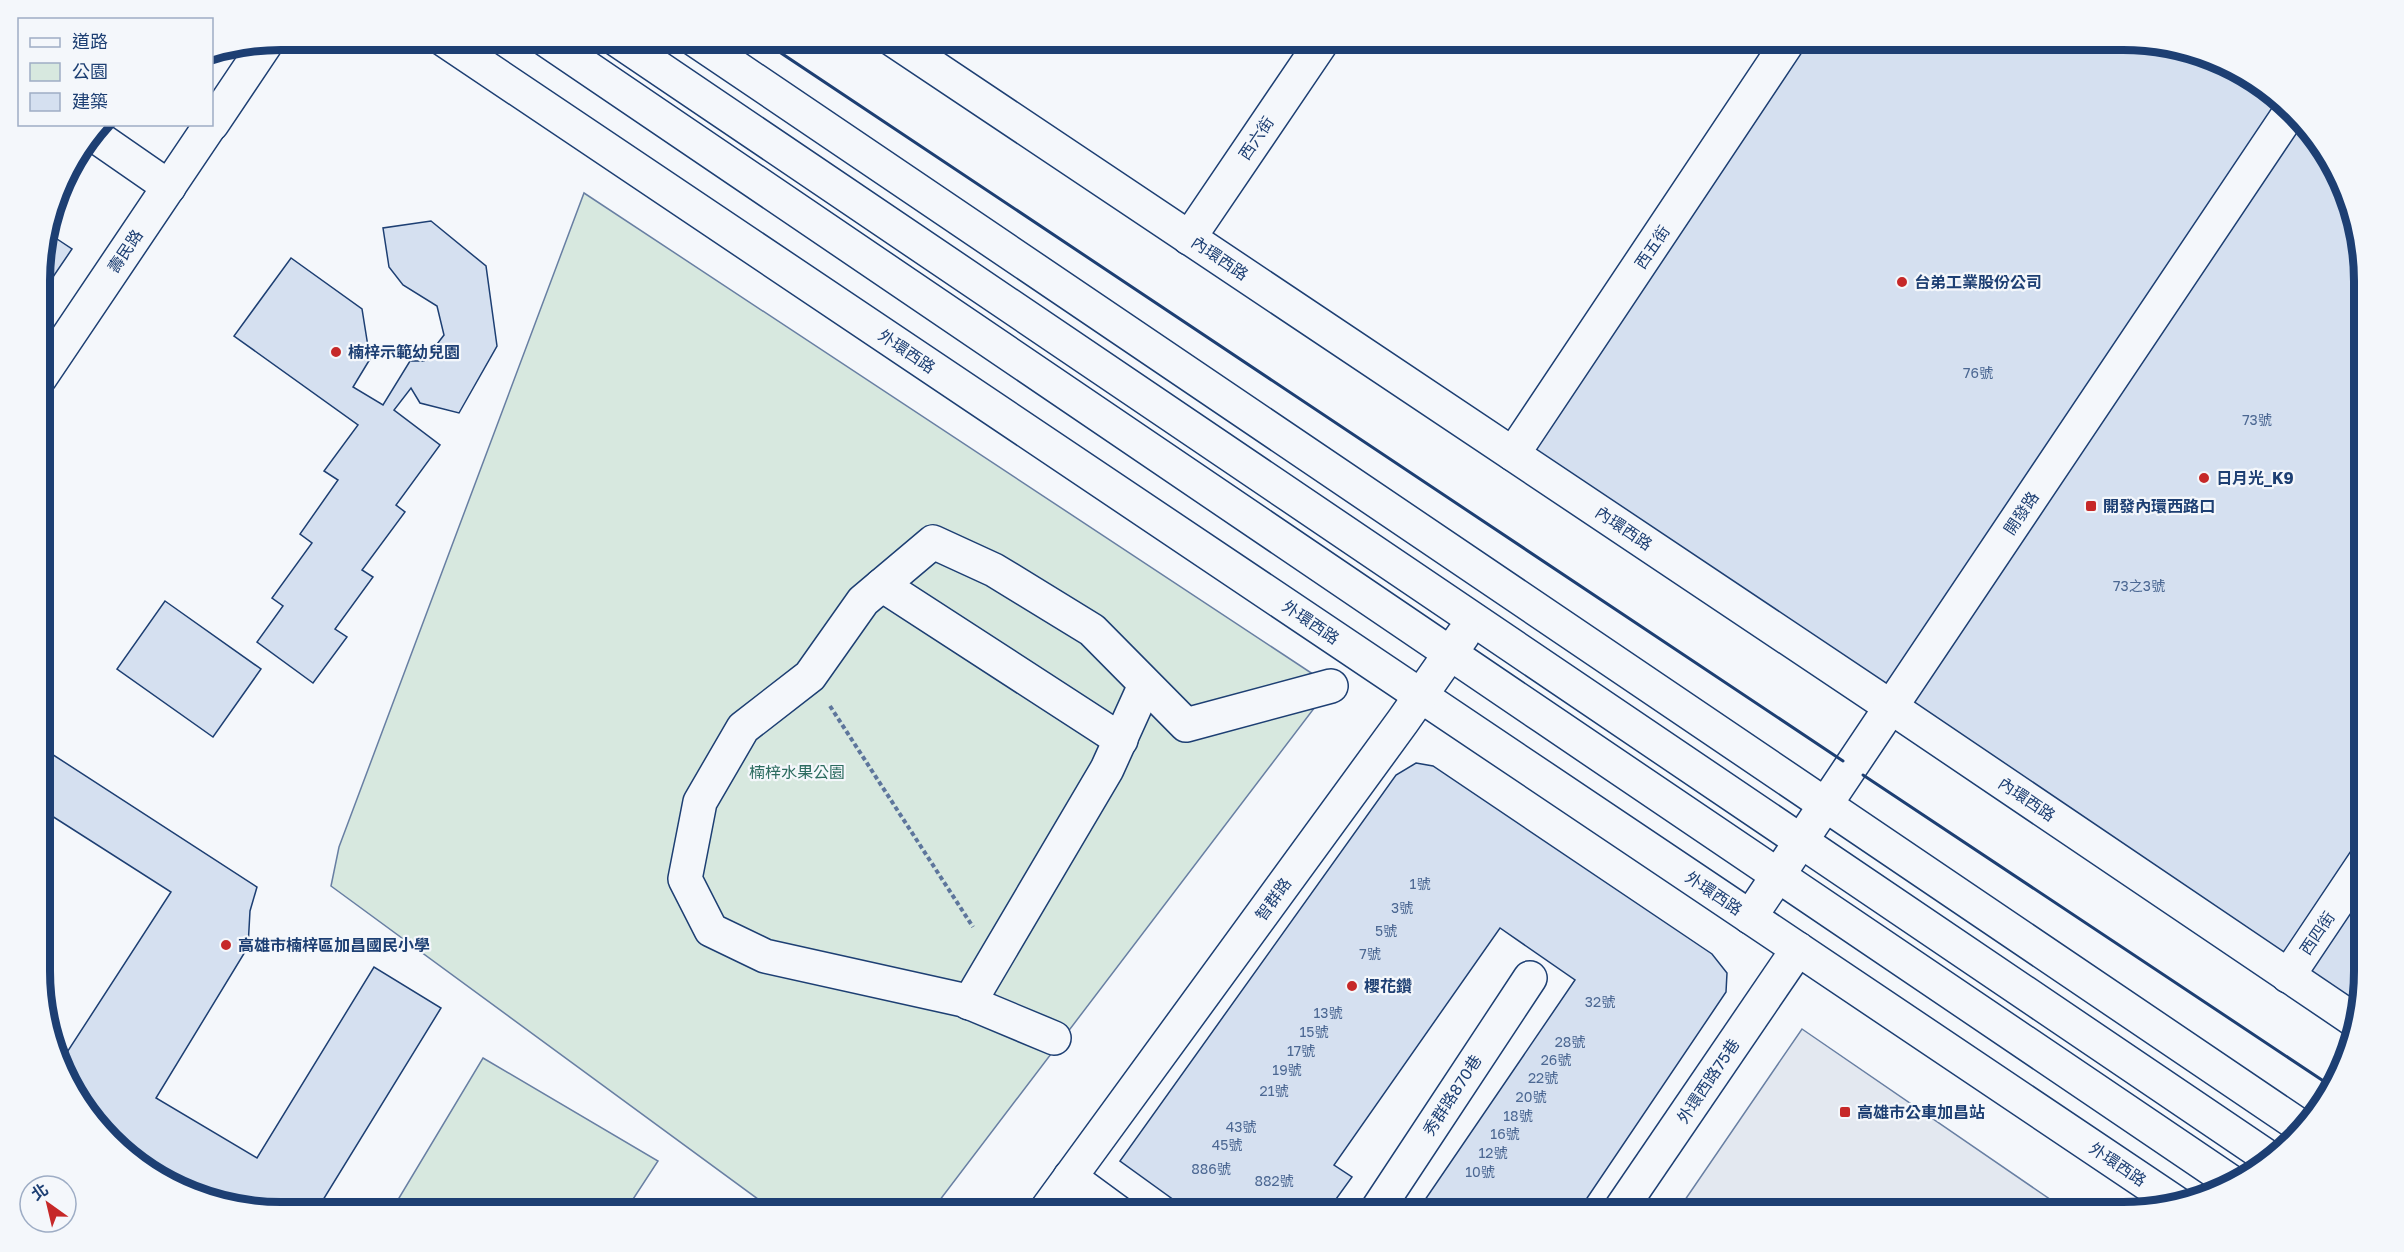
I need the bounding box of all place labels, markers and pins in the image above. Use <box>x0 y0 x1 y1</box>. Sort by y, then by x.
place label: 台弟工業股份公司 <box>1914 272 2042 292</box>
marker: 台弟工業股份公司 <box>1895 275 1909 289</box>
place label: 楠梓示範幼兒園 <box>348 342 460 362</box>
marker: 楠梓示範幼兒園 <box>329 345 343 359</box>
place label: 日月光_K9 <box>2216 468 2294 488</box>
marker: 日月光_K9 <box>2197 471 2211 485</box>
place label: 開發內環西路口 <box>2103 496 2215 516</box>
marker: 開發內環西路口 <box>2084 499 2098 513</box>
place label: 高雄市楠梓區加昌國民小學 <box>238 935 430 955</box>
marker: 高雄市楠梓區加昌國民小學 <box>219 938 233 952</box>
place label: 櫻花鑽 <box>1364 976 1412 996</box>
marker: 櫻花鑽 <box>1345 979 1359 993</box>
place label: 高雄市公車加昌站 <box>1857 1102 1985 1122</box>
marker: 高雄市公車加昌站 <box>1838 1105 1852 1119</box>

